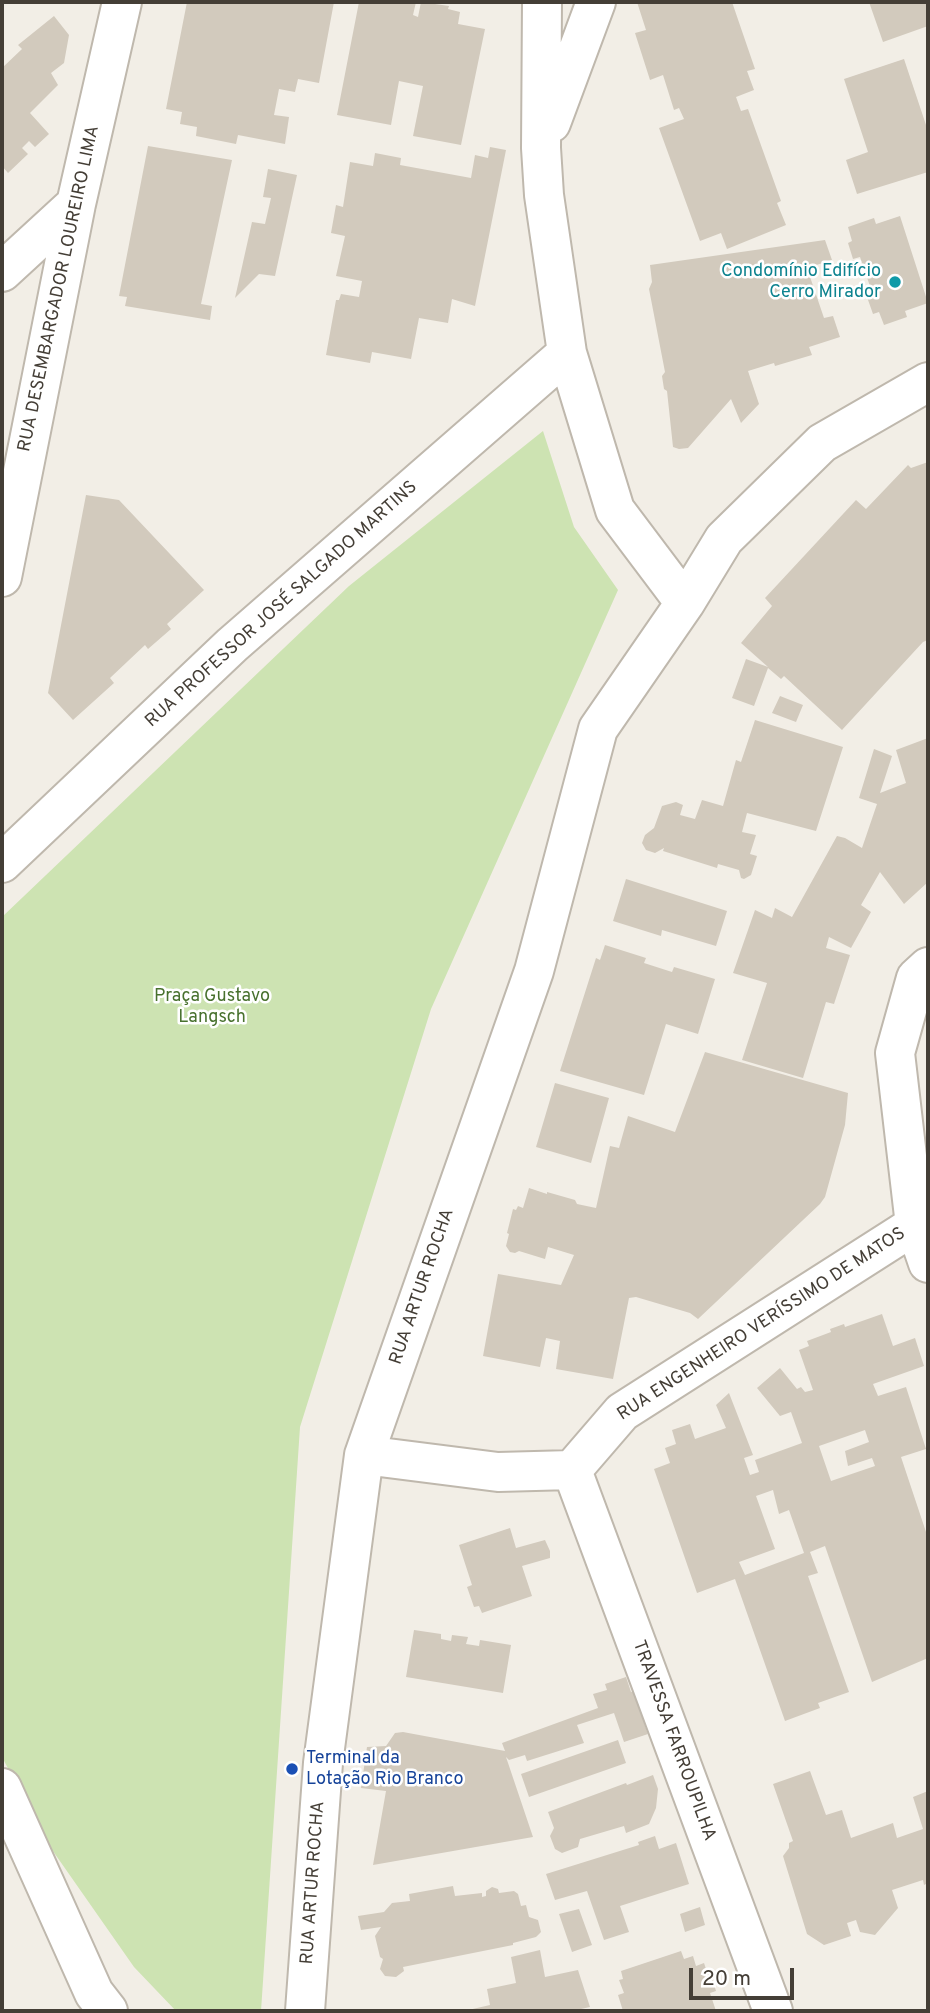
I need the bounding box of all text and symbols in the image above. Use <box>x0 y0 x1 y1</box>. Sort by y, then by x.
street label: RUA DESEMBARGADOR LOUREIRO LIMA <box>15 124 105 454</box>
place label: Condomínio Edifício Cerro Mirador <box>721 261 881 304</box>
marker: Condomínio Edifício Cerro Mirador <box>887 274 903 290</box>
street label: RUA PROFESSOR JOSÉ SALGADO MARTINS <box>142 477 422 733</box>
park label: Praça Gustavo Langsch <box>154 986 270 1028</box>
street label: RUA ARTUR ROCHA <box>386 1206 460 1368</box>
street label: RUA ENGENHEIRO VERÍSSIMO DE MATOS <box>614 1224 910 1426</box>
street label: TRAVESSA FARROUPILHA <box>627 1638 719 1844</box>
place label: Terminal da Lotação Rio Branco <box>306 1748 463 1790</box>
marker: Terminal da Lotação Rio Branco <box>284 1761 300 1777</box>
street label: RUA ARTUR ROCHA <box>298 1801 330 1965</box>
scale bar <box>692 1954 797 1998</box>
text: 20 m <box>702 1966 751 1993</box>

